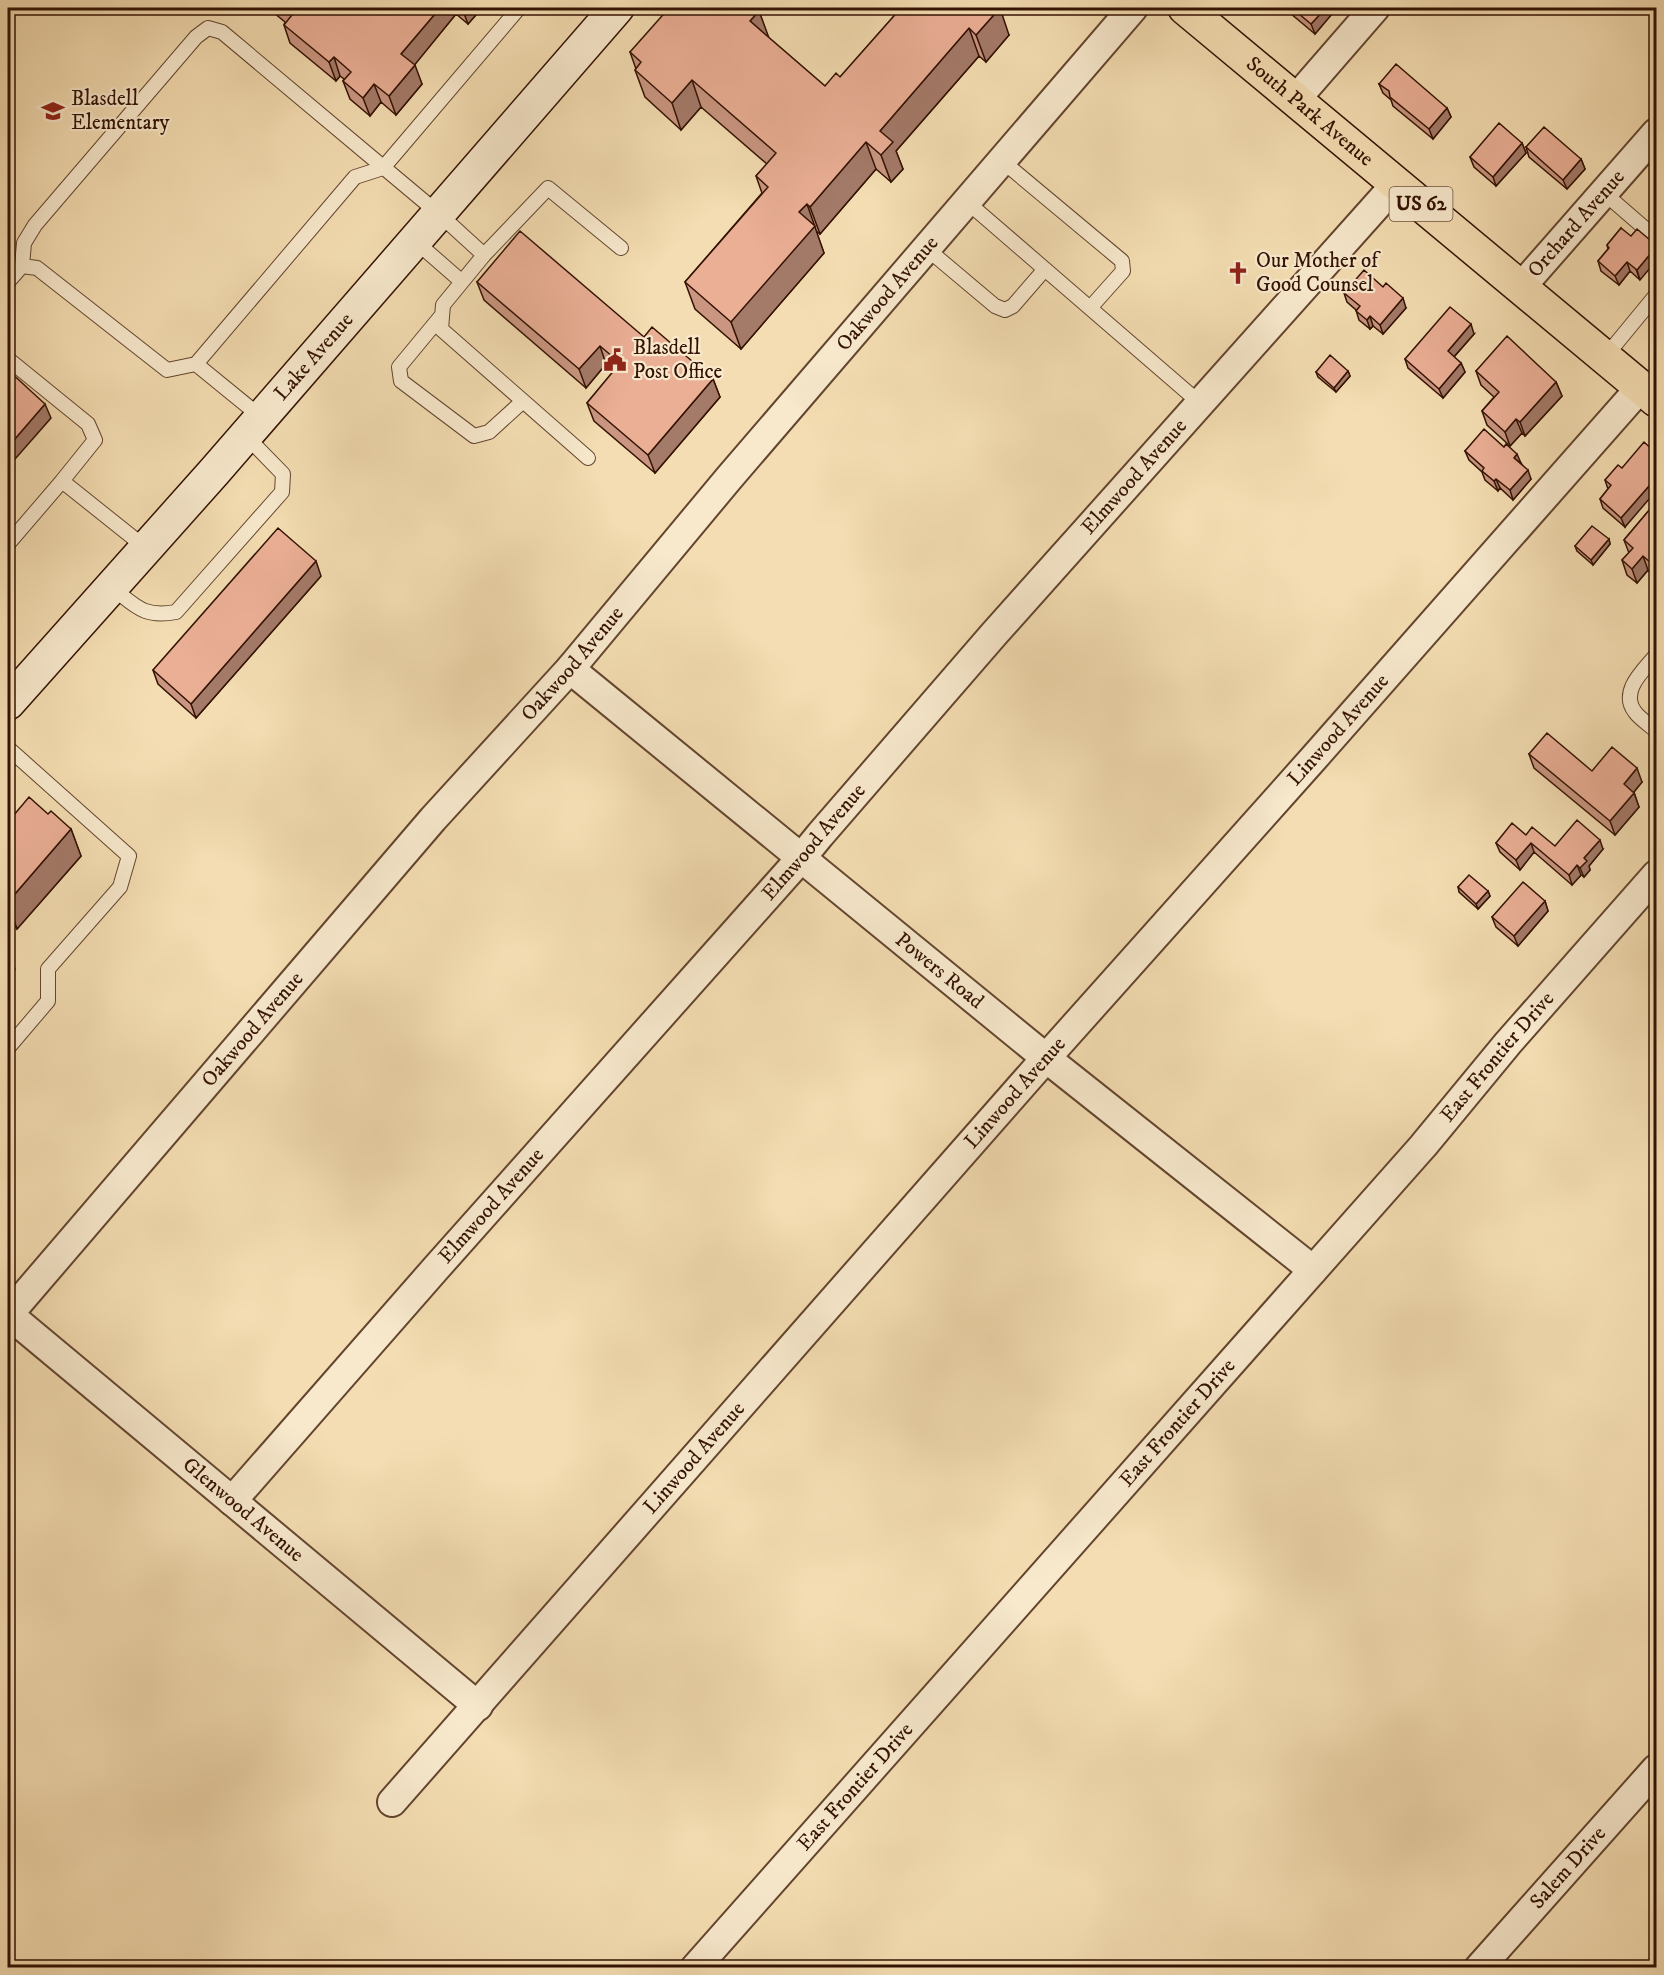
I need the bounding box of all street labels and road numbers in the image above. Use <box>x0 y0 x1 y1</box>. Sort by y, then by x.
street label: South Park Avenue <box>1240 51 1379 172</box>
street label: Orchard Avenue <box>1522 164 1631 283</box>
road number: US 62 <box>1390 187 1452 221</box>
street label: Oakwood Avenue <box>831 230 944 357</box>
street label: Lake Avenue <box>269 307 359 406</box>
street label: Elmwood Avenue <box>1076 413 1193 540</box>
street label: Oakwood Avenue <box>516 601 630 727</box>
street label: Linwood Avenue <box>1282 668 1395 791</box>
street label: Elmwood Avenue <box>756 778 872 906</box>
street label: Powers Road <box>890 927 989 1015</box>
street label: Oakwood Avenue <box>196 966 309 1092</box>
street label: East Frontier Drive <box>1435 986 1560 1128</box>
street label: Linwood Avenue <box>959 1031 1072 1154</box>
street label: Elmwood Avenue <box>433 1142 550 1269</box>
street label: East Frontier Drive <box>1114 1353 1242 1493</box>
street label: Linwood Avenue <box>638 1396 751 1519</box>
street label: Glenwood Avenue <box>177 1452 309 1568</box>
street label: East Frontier Drive <box>792 1717 919 1856</box>
street label: Salem Drive <box>1524 1821 1612 1915</box>

